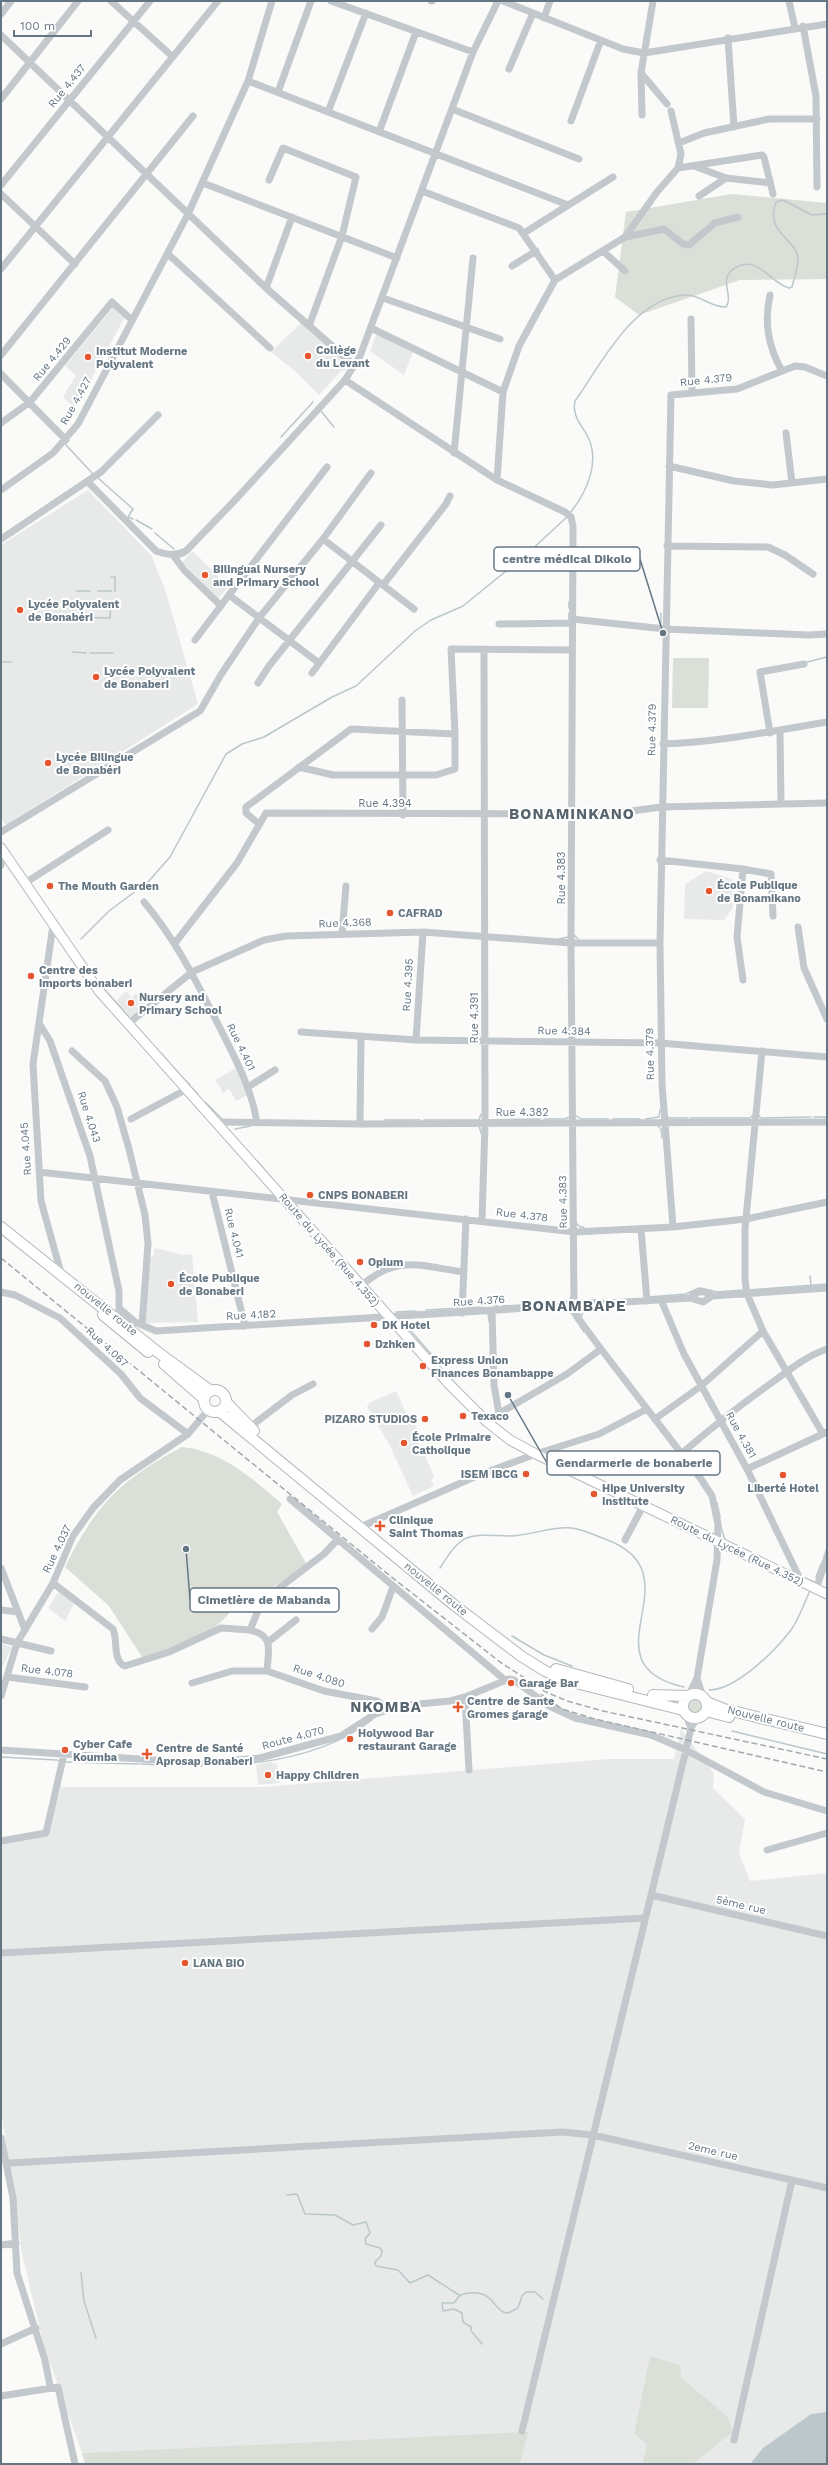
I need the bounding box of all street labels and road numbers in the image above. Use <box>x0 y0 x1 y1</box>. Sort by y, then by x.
street label: Rue 4.437 <box>45 62 89 110</box>
street label: Rue 4.429 <box>30 334 74 384</box>
street label: Rue 4.379 <box>679 371 733 389</box>
street label: Rue 4.427 <box>58 375 94 427</box>
street label: Rue 4.379 <box>645 703 659 756</box>
street label: Rue 4.394 <box>358 797 412 810</box>
street label: Rue 4.383 <box>555 852 568 905</box>
street label: Rue 4.368 <box>318 916 372 930</box>
street label: Rue 4.395 <box>400 958 416 1012</box>
street label: Rue 4.391 <box>468 992 481 1044</box>
street label: Rue 4.401 <box>224 1021 258 1073</box>
street label: Rue 4.384 <box>537 1024 591 1038</box>
street label: Rue 4.379 <box>643 1027 657 1080</box>
street label: Rue 4.043 <box>75 1090 103 1144</box>
street label: Rue 4.382 <box>495 1106 549 1119</box>
street label: Rue 4.045 <box>18 1122 34 1176</box>
street label: Rue 4.383 <box>556 1175 570 1229</box>
street label: Route du Lycée (Rue 4.352) <box>276 1190 382 1310</box>
street label: Rue 4.378 <box>495 1205 549 1225</box>
street label: Rue 4.041 <box>222 1207 246 1259</box>
street label: nouvelle route <box>72 1279 140 1339</box>
street label: Rue 4.376 <box>453 1293 506 1309</box>
street label: Rue 4.182 <box>226 1307 276 1323</box>
street label: Rue 4.067 <box>83 1324 131 1370</box>
street label: Rue 4.381 <box>723 1410 759 1460</box>
street label: Route du Lycée (Rue 4.352) <box>668 1513 806 1589</box>
street label: Rue 4.037 <box>40 1523 74 1575</box>
street label: nouvelle route <box>402 1559 470 1619</box>
street label: Rue 4.078 <box>20 1661 74 1681</box>
street label: Rue 4.080 <box>291 1662 347 1691</box>
street label: Nouvelle route <box>726 1703 806 1735</box>
street label: Route 4.070 <box>260 1723 326 1753</box>
street label: 5ème rue <box>715 1893 767 1917</box>
street label: 2eme rue <box>687 2139 739 2163</box>

